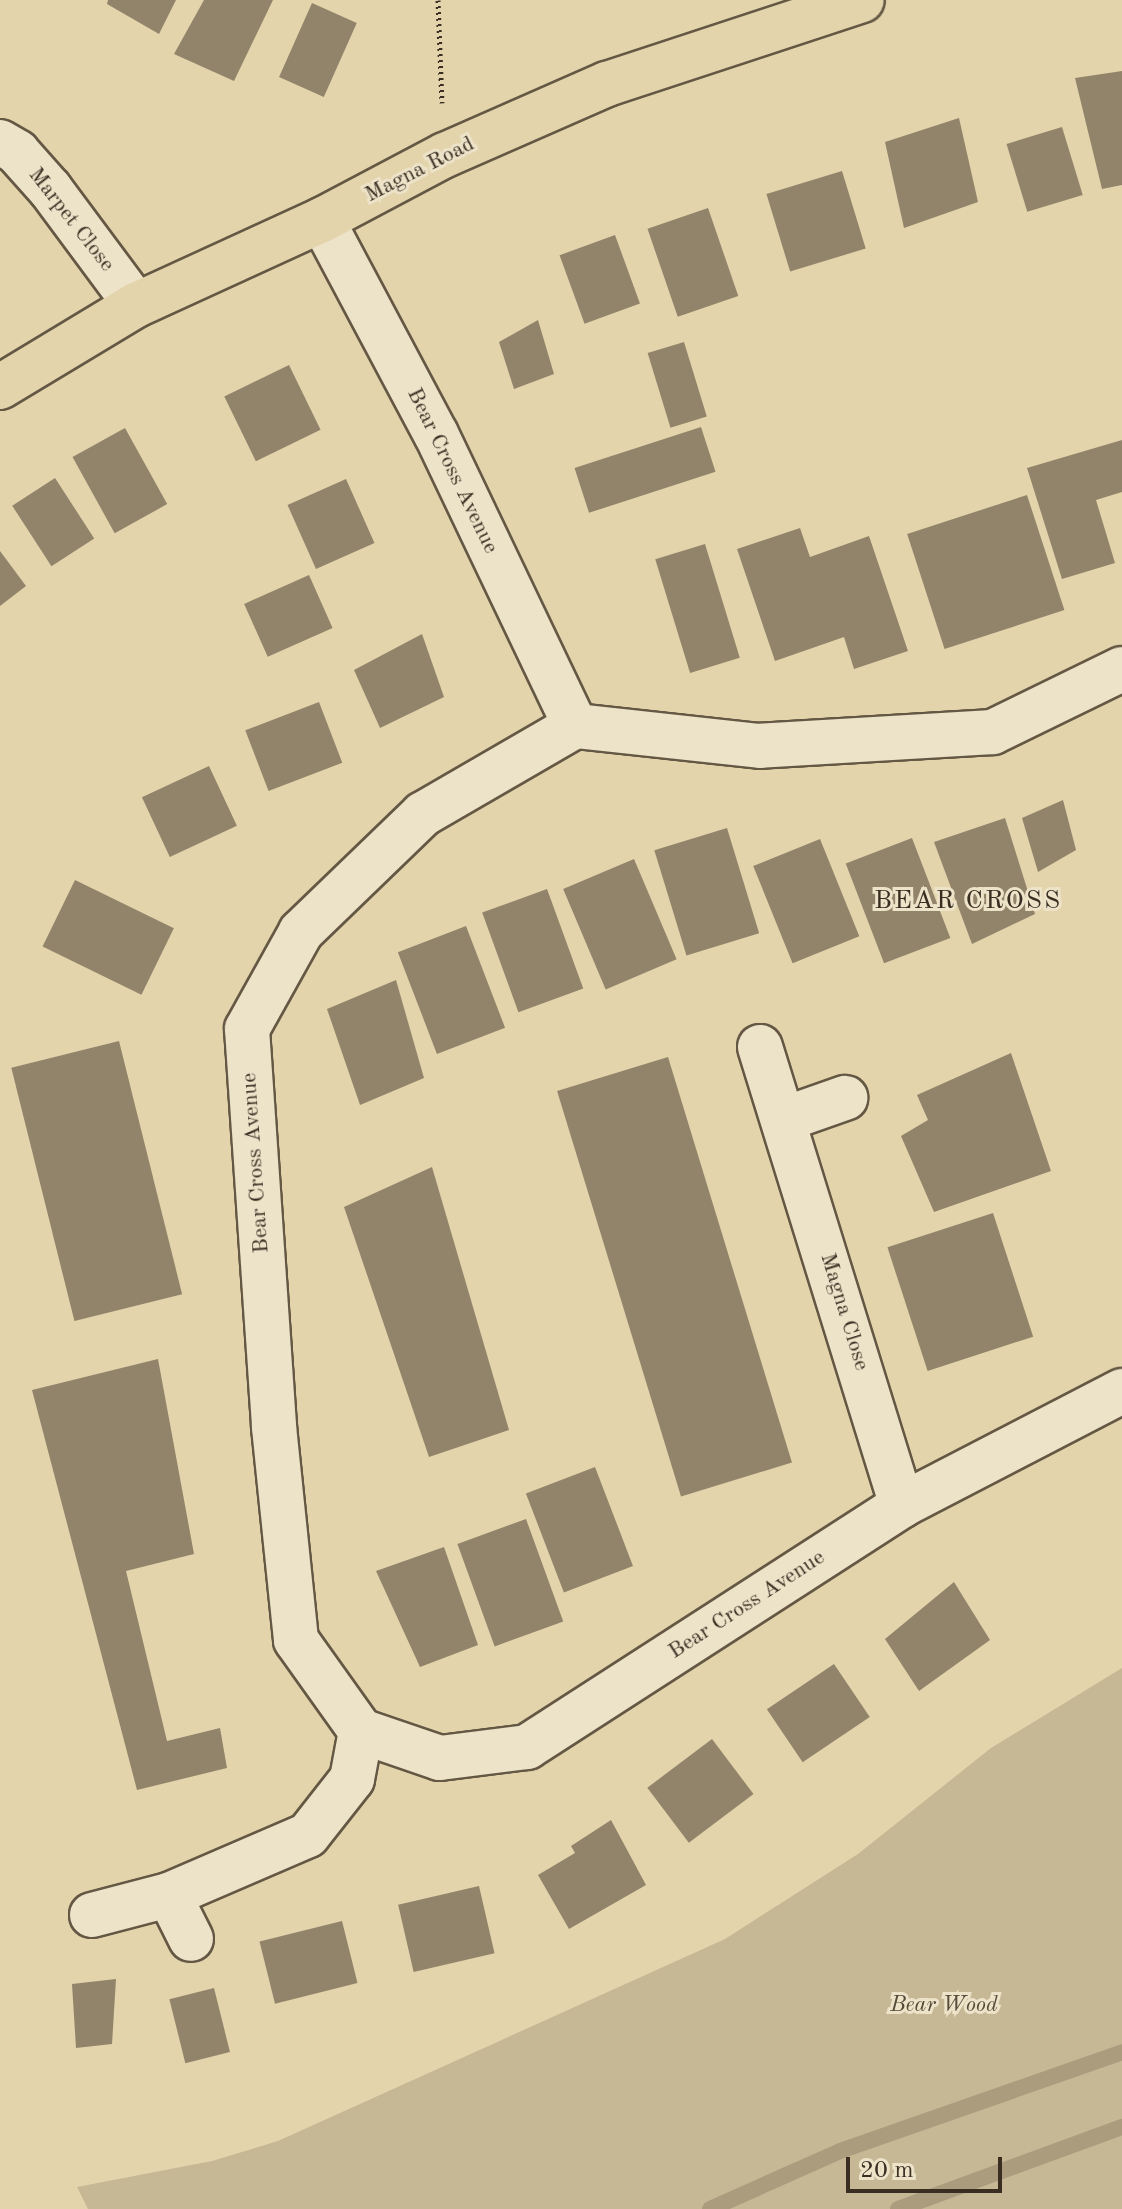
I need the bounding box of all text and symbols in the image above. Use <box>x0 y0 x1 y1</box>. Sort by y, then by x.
street label: Magna Road <box>361 131 479 209</box>
street label: Marpet Close <box>22 163 120 277</box>
street label: Bear Cross Avenue <box>400 384 504 558</box>
district label: BEAR CROSS <box>874 886 1062 918</box>
street label: Bear Cross Avenue <box>237 1072 275 1254</box>
street label: Magna Close <box>814 1250 874 1374</box>
street label: Bear Cross Avenue <box>664 1545 830 1665</box>
park label: Bear Wood <box>890 1993 998 2019</box>
scale bar <box>850 2141 1006 2191</box>
text: 20 m <box>860 2159 914 2183</box>

